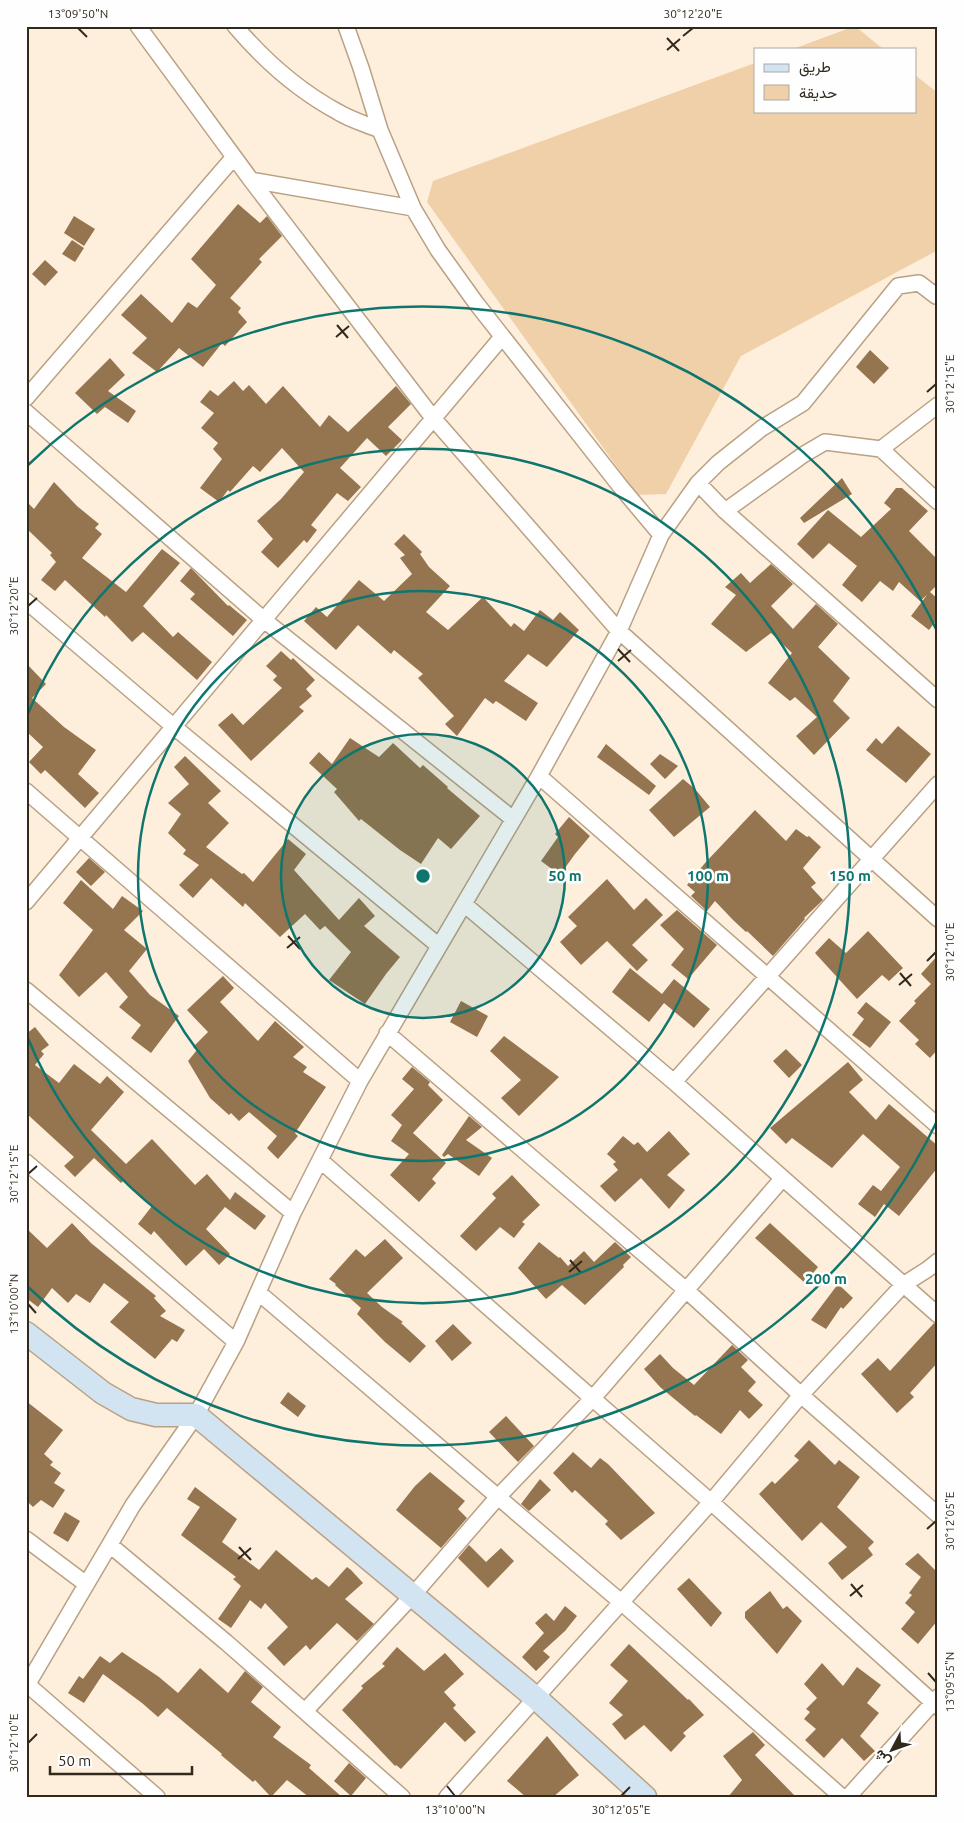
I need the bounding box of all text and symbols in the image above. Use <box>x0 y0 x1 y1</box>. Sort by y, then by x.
text: 13°09'50"N <box>48 7 108 20</box>
text: 30°12'20"E <box>664 7 723 20</box>
legend <box>754 48 916 112</box>
text: طريق <box>799 58 831 77</box>
text: حديقة <box>799 84 837 102</box>
text: 30°12'15"E <box>943 354 956 413</box>
text: 30°12'20"E <box>7 576 20 635</box>
centre of rings <box>414 867 432 885</box>
text: 50 m <box>548 867 582 884</box>
text: 100 m <box>687 867 729 884</box>
text: 150 m <box>829 867 871 884</box>
text: 30°12'10"E <box>943 922 956 981</box>
text: 30°12'15"E <box>7 1144 20 1203</box>
text: 200 m <box>805 1270 847 1287</box>
text: 13°10'00"N <box>7 1274 20 1334</box>
text: 30°12'05"E <box>943 1491 956 1550</box>
text: 13°09'55"N <box>943 1652 956 1712</box>
text: 30°12'10"E <box>7 1713 20 1772</box>
north arrow <box>866 1726 916 1776</box>
scale bar <box>50 1743 192 1775</box>
text: ش <box>871 1746 895 1770</box>
text: 50 m <box>58 1752 91 1769</box>
text: 13°10'00"N <box>425 1803 485 1816</box>
text: 30°12'05"E <box>592 1803 651 1816</box>

